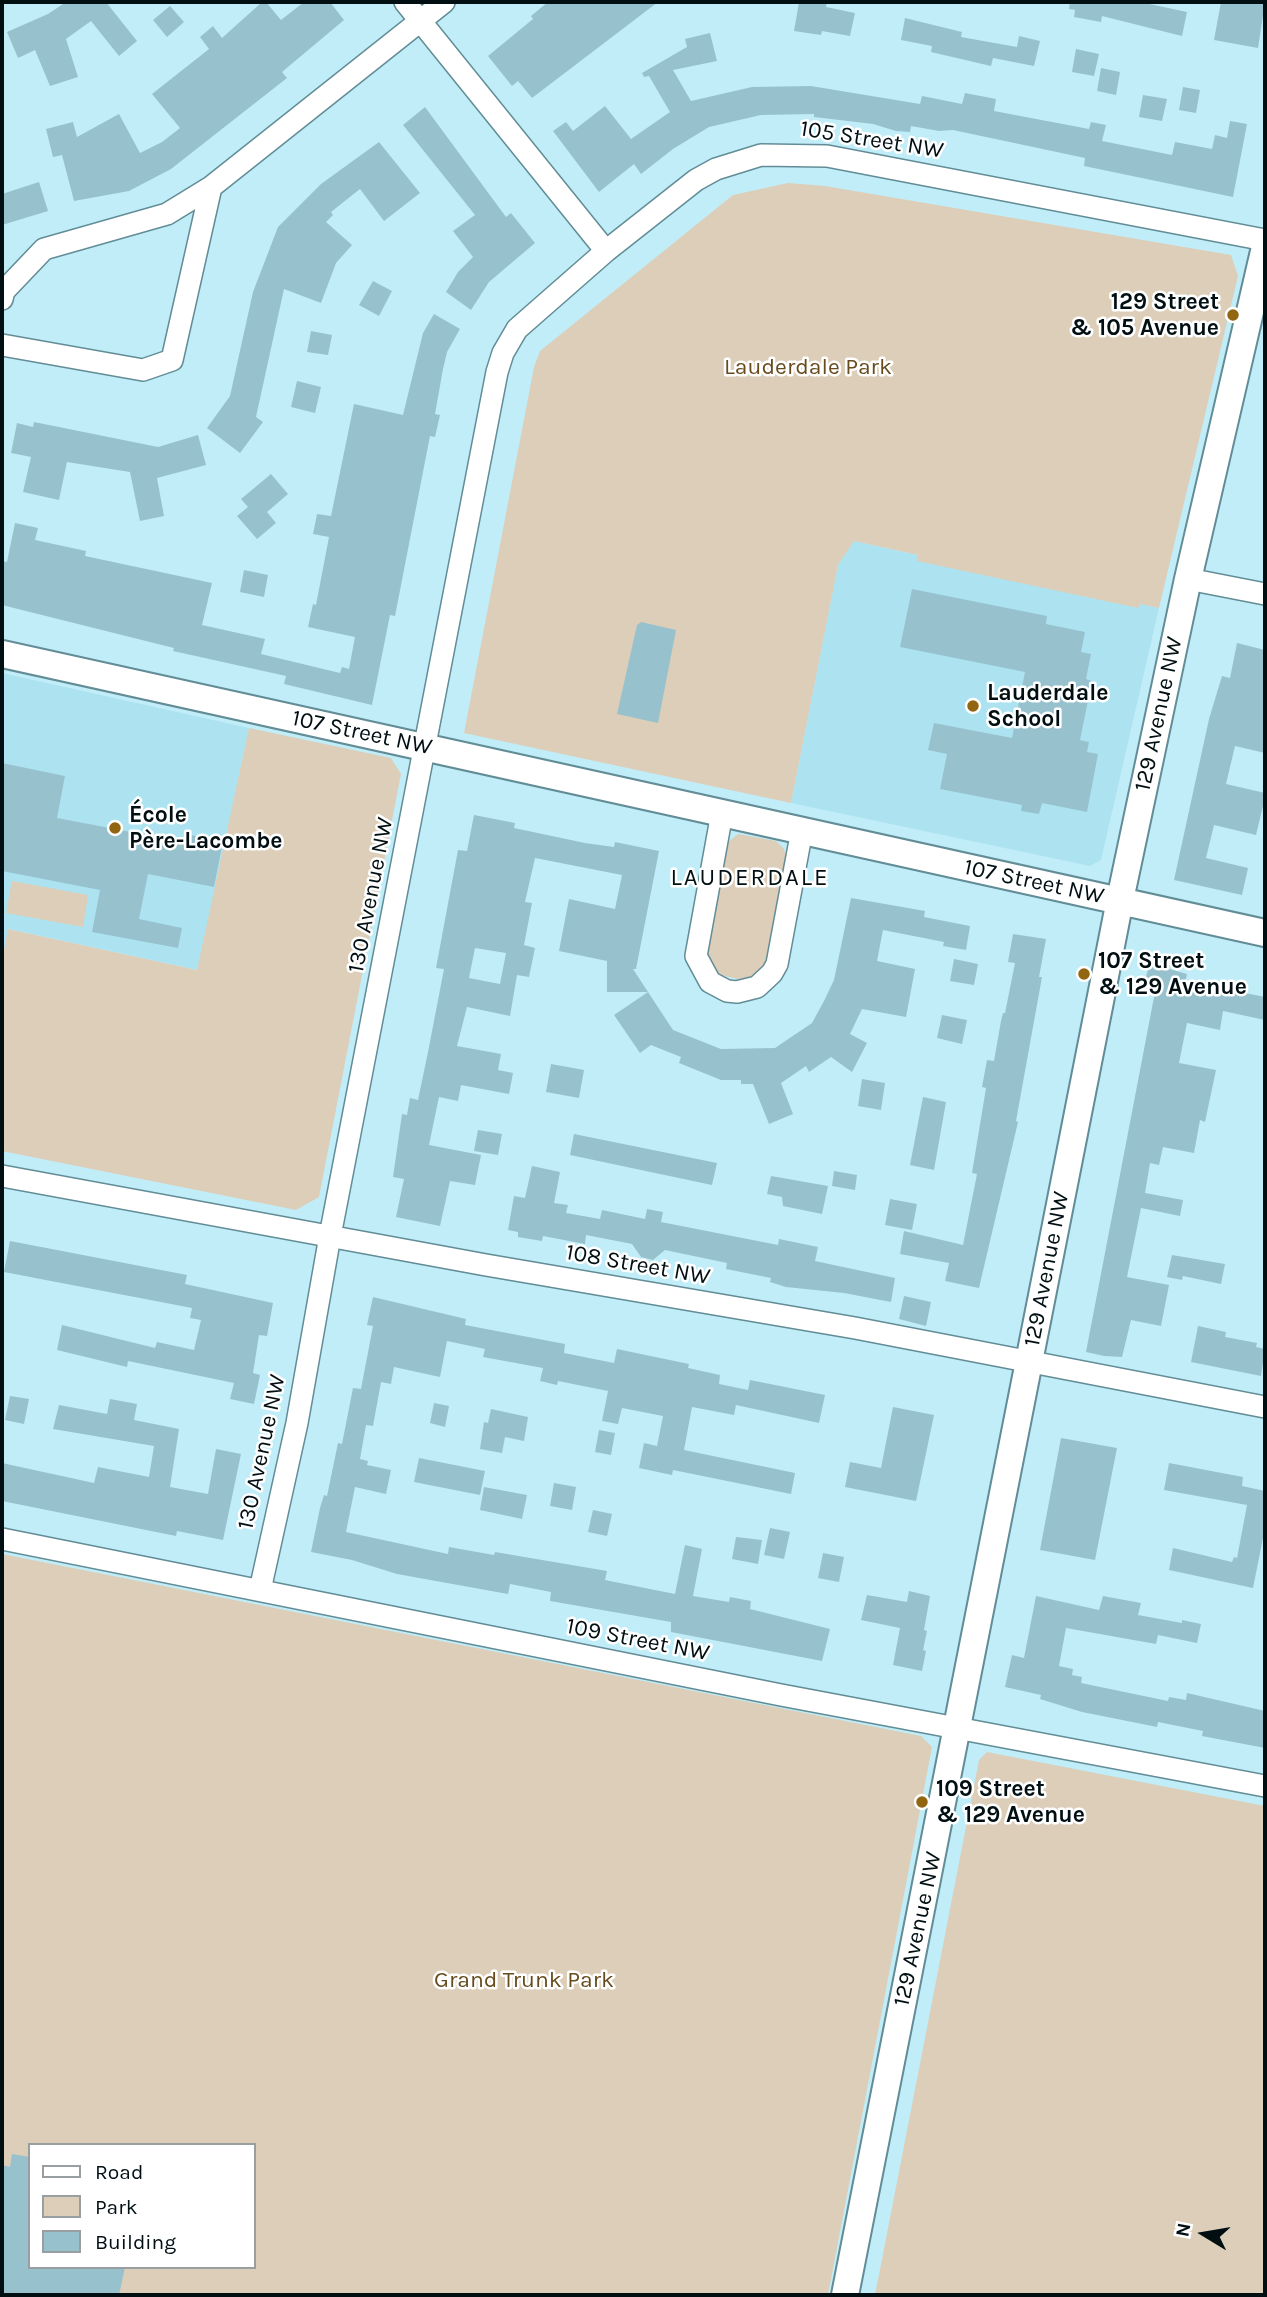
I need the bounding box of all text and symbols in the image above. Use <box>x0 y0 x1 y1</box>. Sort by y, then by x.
street label: 105 Street NW <box>798 115 946 165</box>
place label: 129 Street & 105 Avenue <box>1070 288 1219 342</box>
marker: 129 Street & 105 Avenue <box>1225 307 1241 323</box>
park label: Lauderdale Park <box>724 353 892 381</box>
street label: 129 Avenue NW <box>1129 634 1189 794</box>
place label: Lauderdale School <box>987 679 1108 733</box>
marker: Lauderdale School <box>965 698 981 714</box>
street label: 107 Street NW <box>289 705 435 761</box>
place label: École Père-Lacombe <box>129 801 283 855</box>
street label: 130 Avenue NW <box>342 815 400 975</box>
marker: École Père-Lacombe <box>107 820 123 836</box>
street label: 107 Street NW <box>961 854 1107 910</box>
district label: LAUDERDALE <box>672 864 828 892</box>
place label: 107 Street & 129 Avenue <box>1098 947 1247 1001</box>
marker: 107 Street & 129 Avenue <box>1076 966 1092 982</box>
street label: 129 Avenue NW <box>1018 1189 1076 1349</box>
street label: 108 Street NW <box>564 1239 712 1291</box>
street label: 130 Avenue NW <box>232 1372 292 1532</box>
street label: 109 Street NW <box>564 1613 712 1667</box>
place label: 109 Street & 129 Avenue <box>936 1775 1085 1829</box>
marker: 109 Street & 129 Avenue <box>914 1794 930 1810</box>
street label: 129 Avenue NW <box>888 1849 948 2009</box>
park label: Grand Trunk Park <box>434 1966 614 1994</box>
legend <box>28 2143 256 2269</box>
text: Road <box>95 2160 143 2184</box>
text: Park <box>95 2195 138 2219</box>
north arrow <box>1169 2199 1239 2269</box>
text: N <box>1171 2221 1195 2239</box>
text: Building <box>95 2230 176 2254</box>

